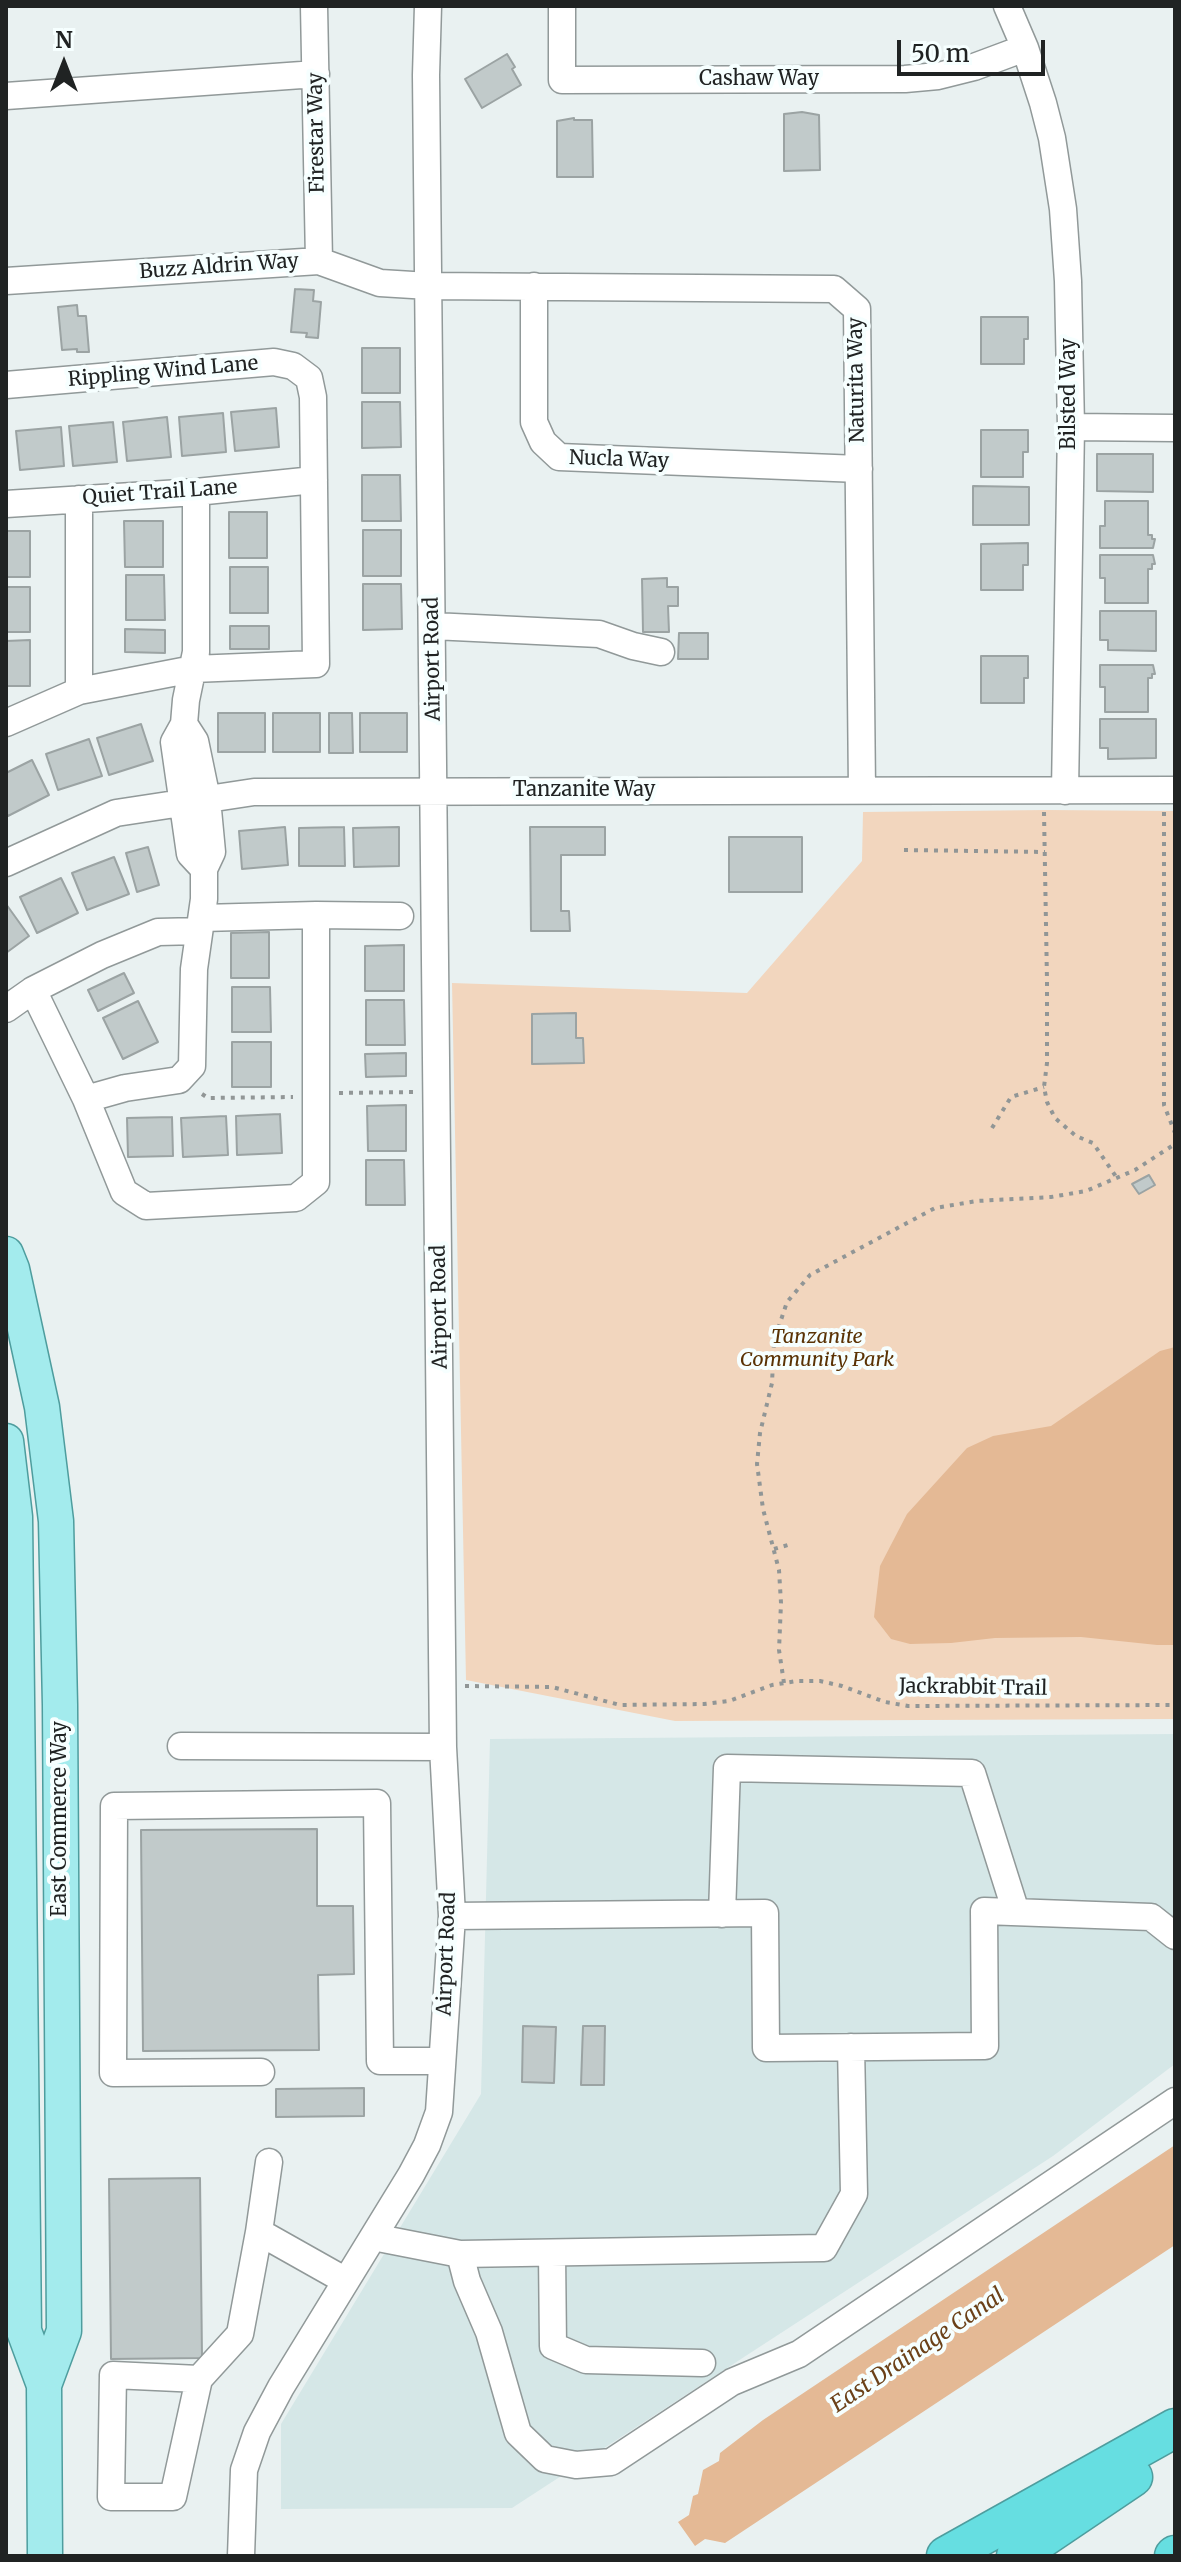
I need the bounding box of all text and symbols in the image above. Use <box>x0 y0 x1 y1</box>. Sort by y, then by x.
north arrow <box>24 24 104 104</box>
scale bar <box>901 24 1049 74</box>
text: N <box>55 26 73 54</box>
text: 50 m <box>911 38 970 69</box>
street label: Cashaw Way <box>699 67 819 91</box>
street label: Firestar Way <box>304 72 330 194</box>
street label: Buzz Aldrin Way <box>139 249 299 285</box>
street label: Naturita Way <box>844 317 870 443</box>
street label: Bilsted Way <box>1057 338 1081 450</box>
street label: Rippling Wind Lane <box>67 352 259 392</box>
street label: Nucla Way <box>568 446 670 474</box>
street label: Quiet Trail Lane <box>82 476 238 510</box>
street label: Airport Road <box>420 597 446 721</box>
street label: Tanzanite Way <box>513 778 655 802</box>
street label: Airport Road <box>427 1245 453 1369</box>
park label: Tanzanite Community Park <box>740 1325 894 1372</box>
street label: Jackrabbit Trail <box>899 1675 1047 1701</box>
street label: East Commerce Way <box>48 1721 72 1917</box>
street label: Airport Road <box>433 1891 461 2017</box>
water label: East Drainage Canal <box>826 2283 1010 2419</box>

